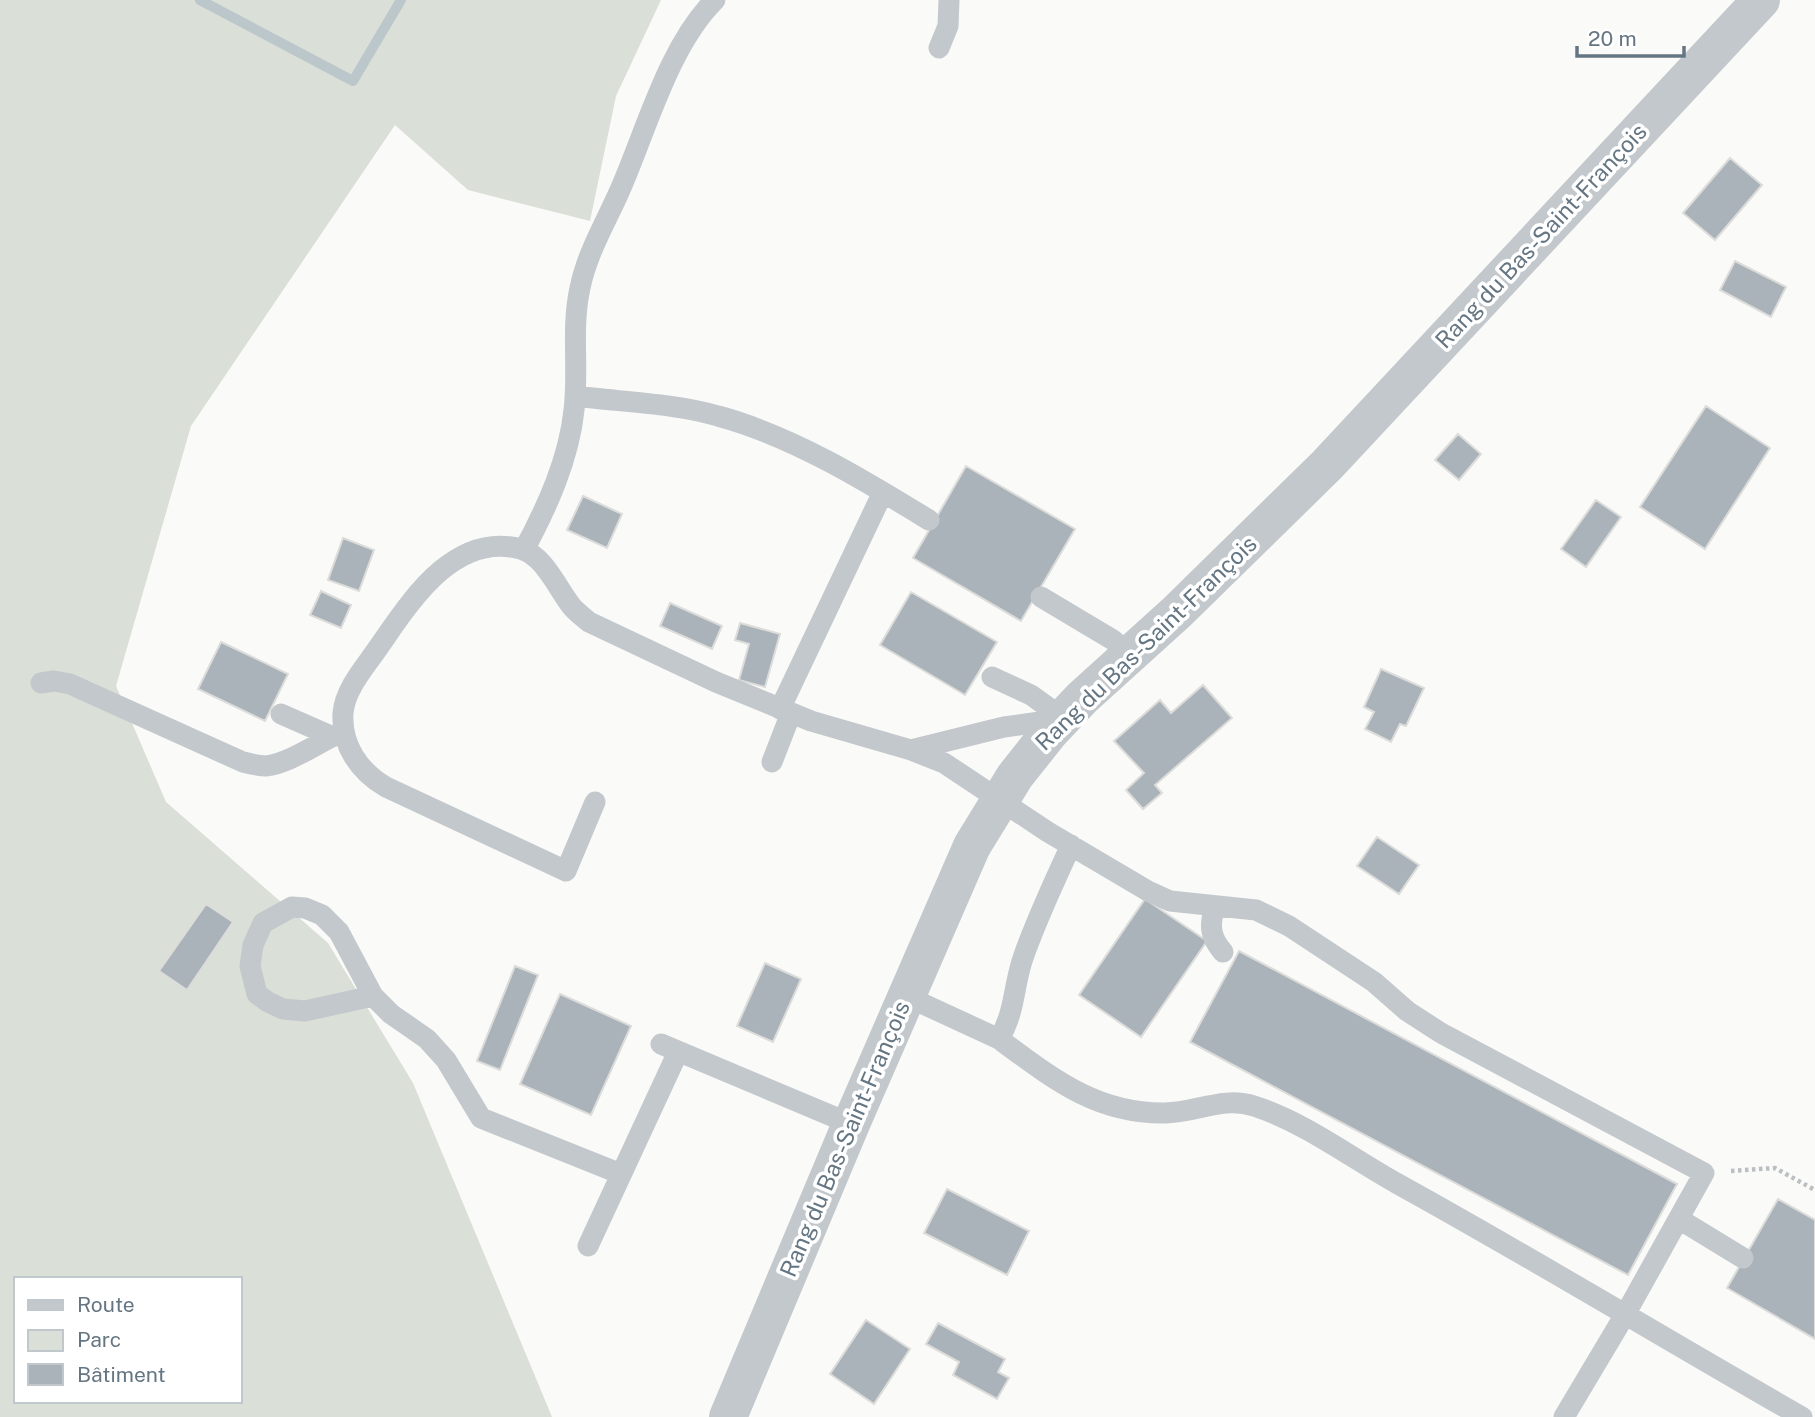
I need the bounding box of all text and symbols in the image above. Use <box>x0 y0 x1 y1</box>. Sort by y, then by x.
scale bar <box>1577 14 1684 58</box>
text: 20 m <box>1588 26 1637 51</box>
street label: Rang du Bas-Saint-François <box>1429 118 1652 354</box>
street label: Rang du Bas-Saint-François <box>1029 530 1262 756</box>
street label: Rang du Bas-Saint-François <box>774 997 915 1281</box>
legend <box>14 1277 242 1403</box>
text: Route <box>77 1292 135 1317</box>
text: Parc <box>77 1327 121 1352</box>
text: Bâtiment <box>77 1362 166 1387</box>

